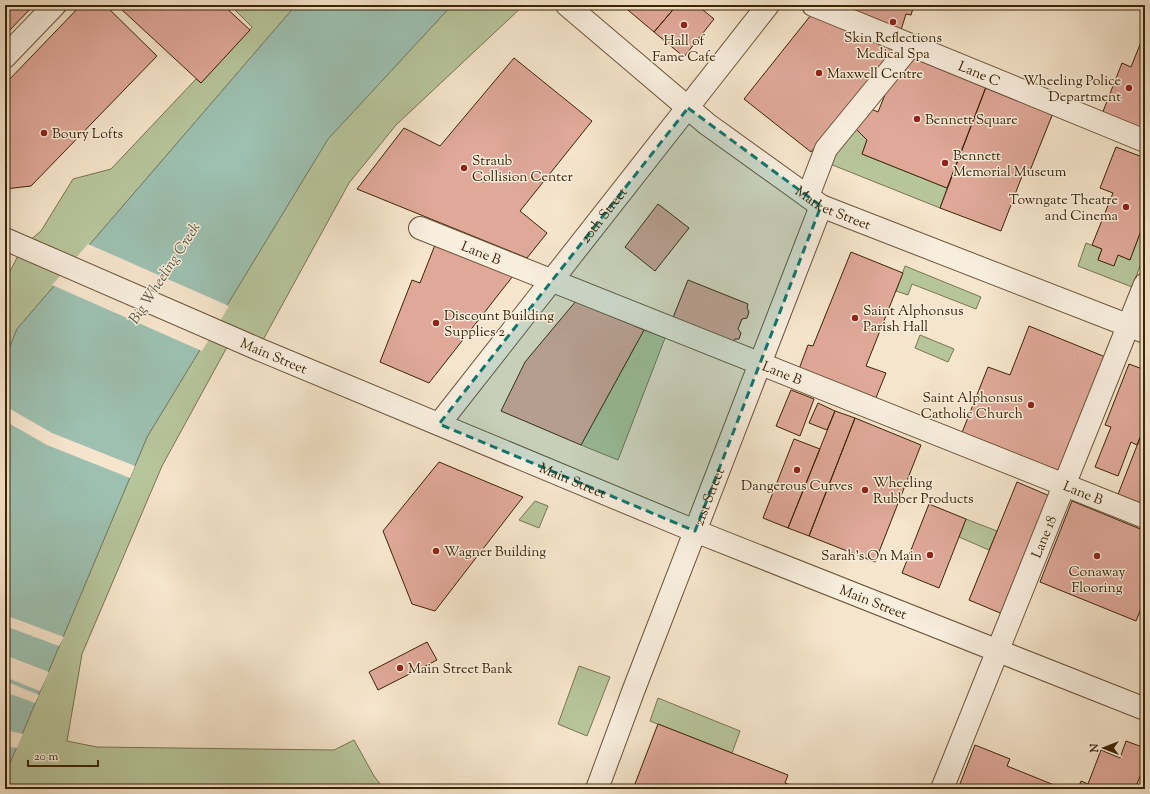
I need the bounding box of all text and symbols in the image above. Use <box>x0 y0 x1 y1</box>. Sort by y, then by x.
marker: Skin Reflections Medical Spa <box>888 17 898 27</box>
marker: Hall of Fame Cafe <box>679 20 689 30</box>
place label: Skin Reflections Medical Spa <box>844 29 942 65</box>
place label: Hall of Fame Cafe <box>652 32 716 68</box>
street label: Lane C <box>955 58 1003 93</box>
place label: Maxwell Centre <box>827 65 923 85</box>
marker: Maxwell Centre <box>814 68 824 78</box>
place label: Wheeling Police Department <box>1023 72 1121 108</box>
marker: Wheeling Police Department <box>1124 83 1134 93</box>
place label: Bennett Square <box>925 111 1018 131</box>
marker: Bennett Square <box>912 114 922 124</box>
place label: Boury Lofts <box>52 125 123 145</box>
marker: Boury Lofts <box>39 128 49 138</box>
place label: Bennett Memorial Museum <box>953 147 1067 183</box>
place label: Straub Collision Center <box>472 152 573 188</box>
marker: Bennett Memorial Museum <box>940 158 950 168</box>
marker: Straub Collision Center <box>459 163 469 173</box>
street label: Market Street <box>790 182 873 236</box>
street label: 20th Street <box>577 184 633 248</box>
place label: Towngate Theatre and Cinema <box>1009 191 1119 227</box>
marker: Towngate Theatre and Cinema <box>1121 202 1131 212</box>
water label: Big Wheeling Creek <box>125 219 206 329</box>
street label: Lane B <box>458 237 504 271</box>
place label: Saint Alphonsus Parish Hall <box>863 302 964 338</box>
place label: Discount Building Supplies 2 <box>444 307 554 343</box>
marker: Saint Alphonsus Parish Hall <box>850 313 860 323</box>
marker: Discount Building Supplies 2 <box>431 318 441 328</box>
street label: Main Street <box>236 334 310 380</box>
street label: Lane B <box>759 357 805 391</box>
place label: Saint Alphonsus Catholic Church <box>921 389 1023 425</box>
marker: Saint Alphonsus Catholic Church <box>1026 400 1036 410</box>
street label: Main Street <box>536 459 609 505</box>
street label: 21st Street <box>690 465 731 529</box>
marker: Dangerous Curves <box>792 465 802 475</box>
place label: Wheeling Rubber Products <box>873 474 974 510</box>
place label: Dangerous Curves <box>741 477 853 497</box>
street label: Lane B <box>1060 477 1106 511</box>
marker: Wheeling Rubber Products <box>860 485 870 495</box>
street label: Lane 18 <box>1028 513 1063 562</box>
place label: Wagner Building <box>444 543 546 563</box>
marker: Wagner Building <box>431 546 441 556</box>
place label: Sarah's On Main <box>821 547 922 567</box>
marker: Sarah's On Main <box>925 550 935 560</box>
marker: Conaway Flooring <box>1092 551 1102 561</box>
place label: Conaway Flooring <box>1069 563 1125 599</box>
street label: Main Street <box>836 581 909 626</box>
place label: Main Street Bank <box>408 660 513 680</box>
marker: Main Street Bank <box>395 663 405 673</box>
north arrow <box>1084 728 1124 768</box>
scale bar <box>28 742 98 768</box>
text: N <box>1087 743 1103 753</box>
text: 20 m <box>34 748 59 766</box>

